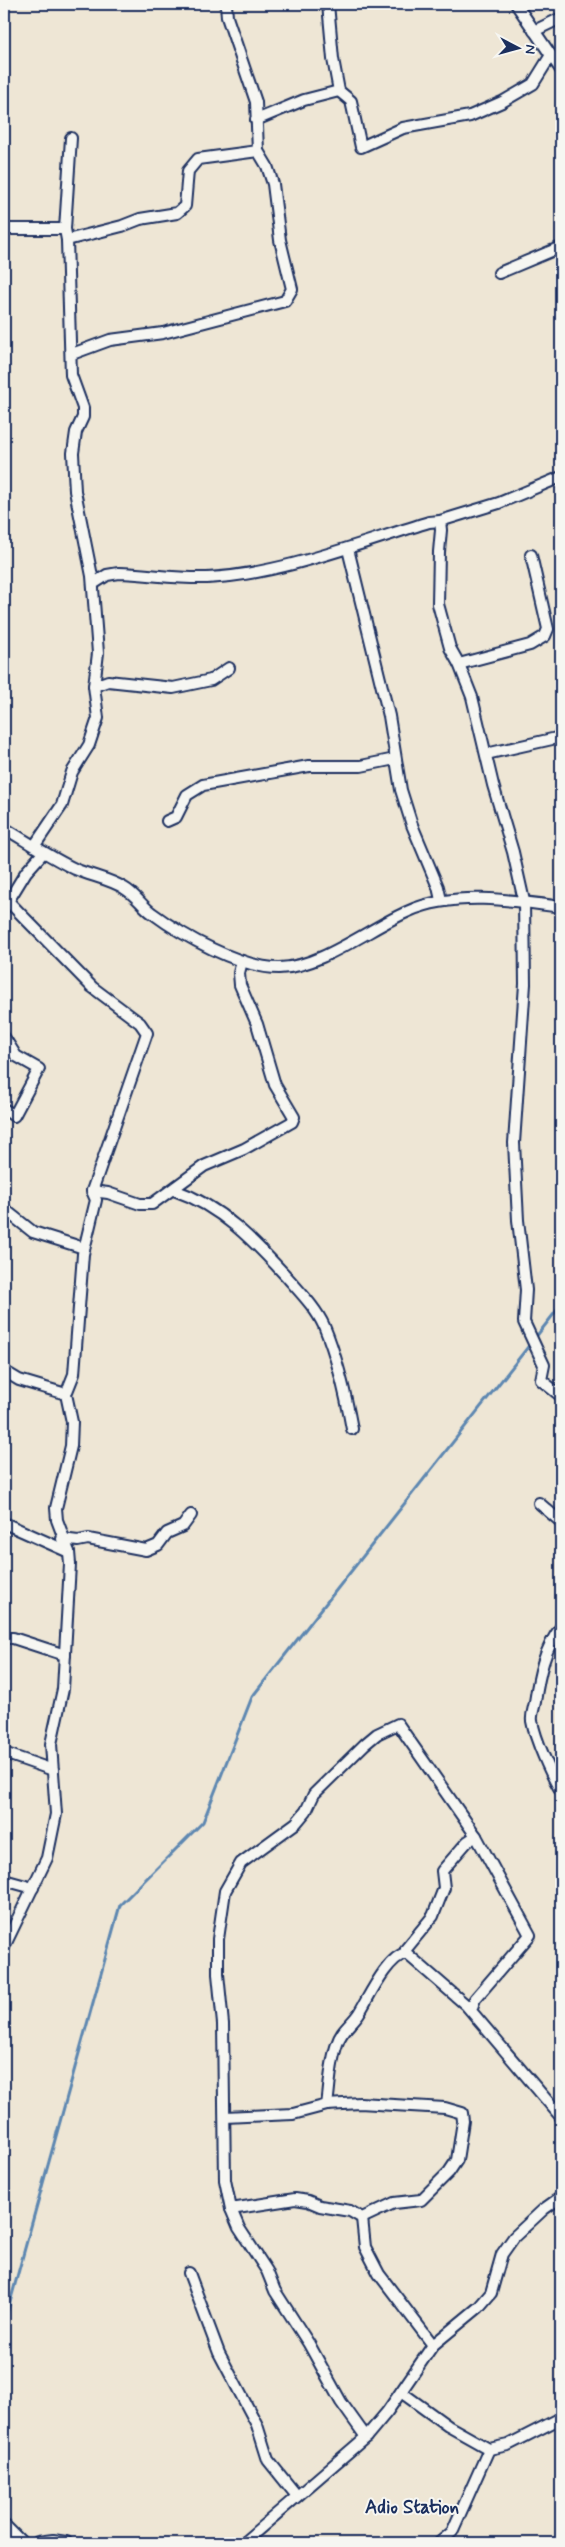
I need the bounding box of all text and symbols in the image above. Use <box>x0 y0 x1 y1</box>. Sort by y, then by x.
north arrow <box>492 22 542 72</box>
text: N <box>520 44 539 55</box>
district label: Adio Station <box>365 2495 460 2520</box>

